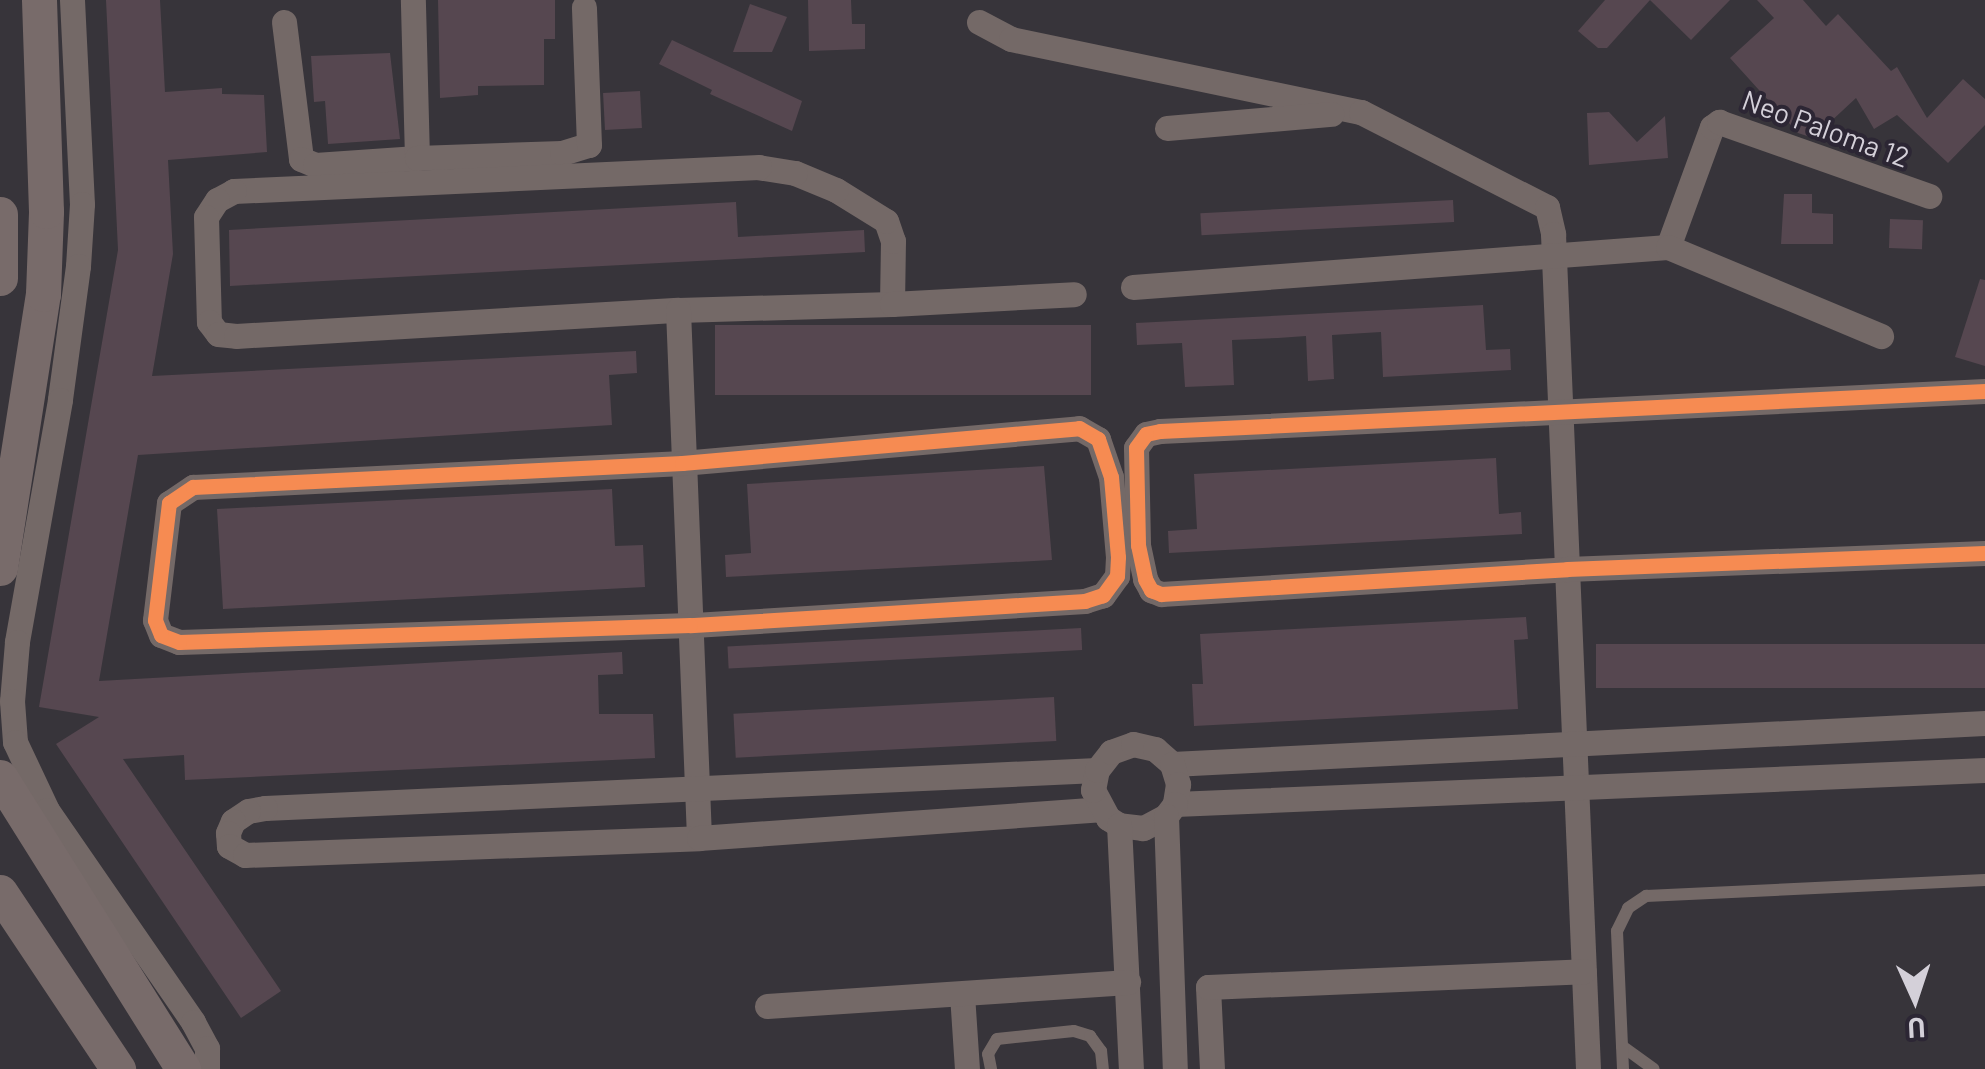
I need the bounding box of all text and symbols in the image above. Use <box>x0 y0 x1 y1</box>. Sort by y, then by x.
street label: Neo Paloma 12 <box>1738 82 1914 174</box>
north arrow <box>1865 949 1965 1049</box>
text: U <box>1907 1012 1926 1046</box>

